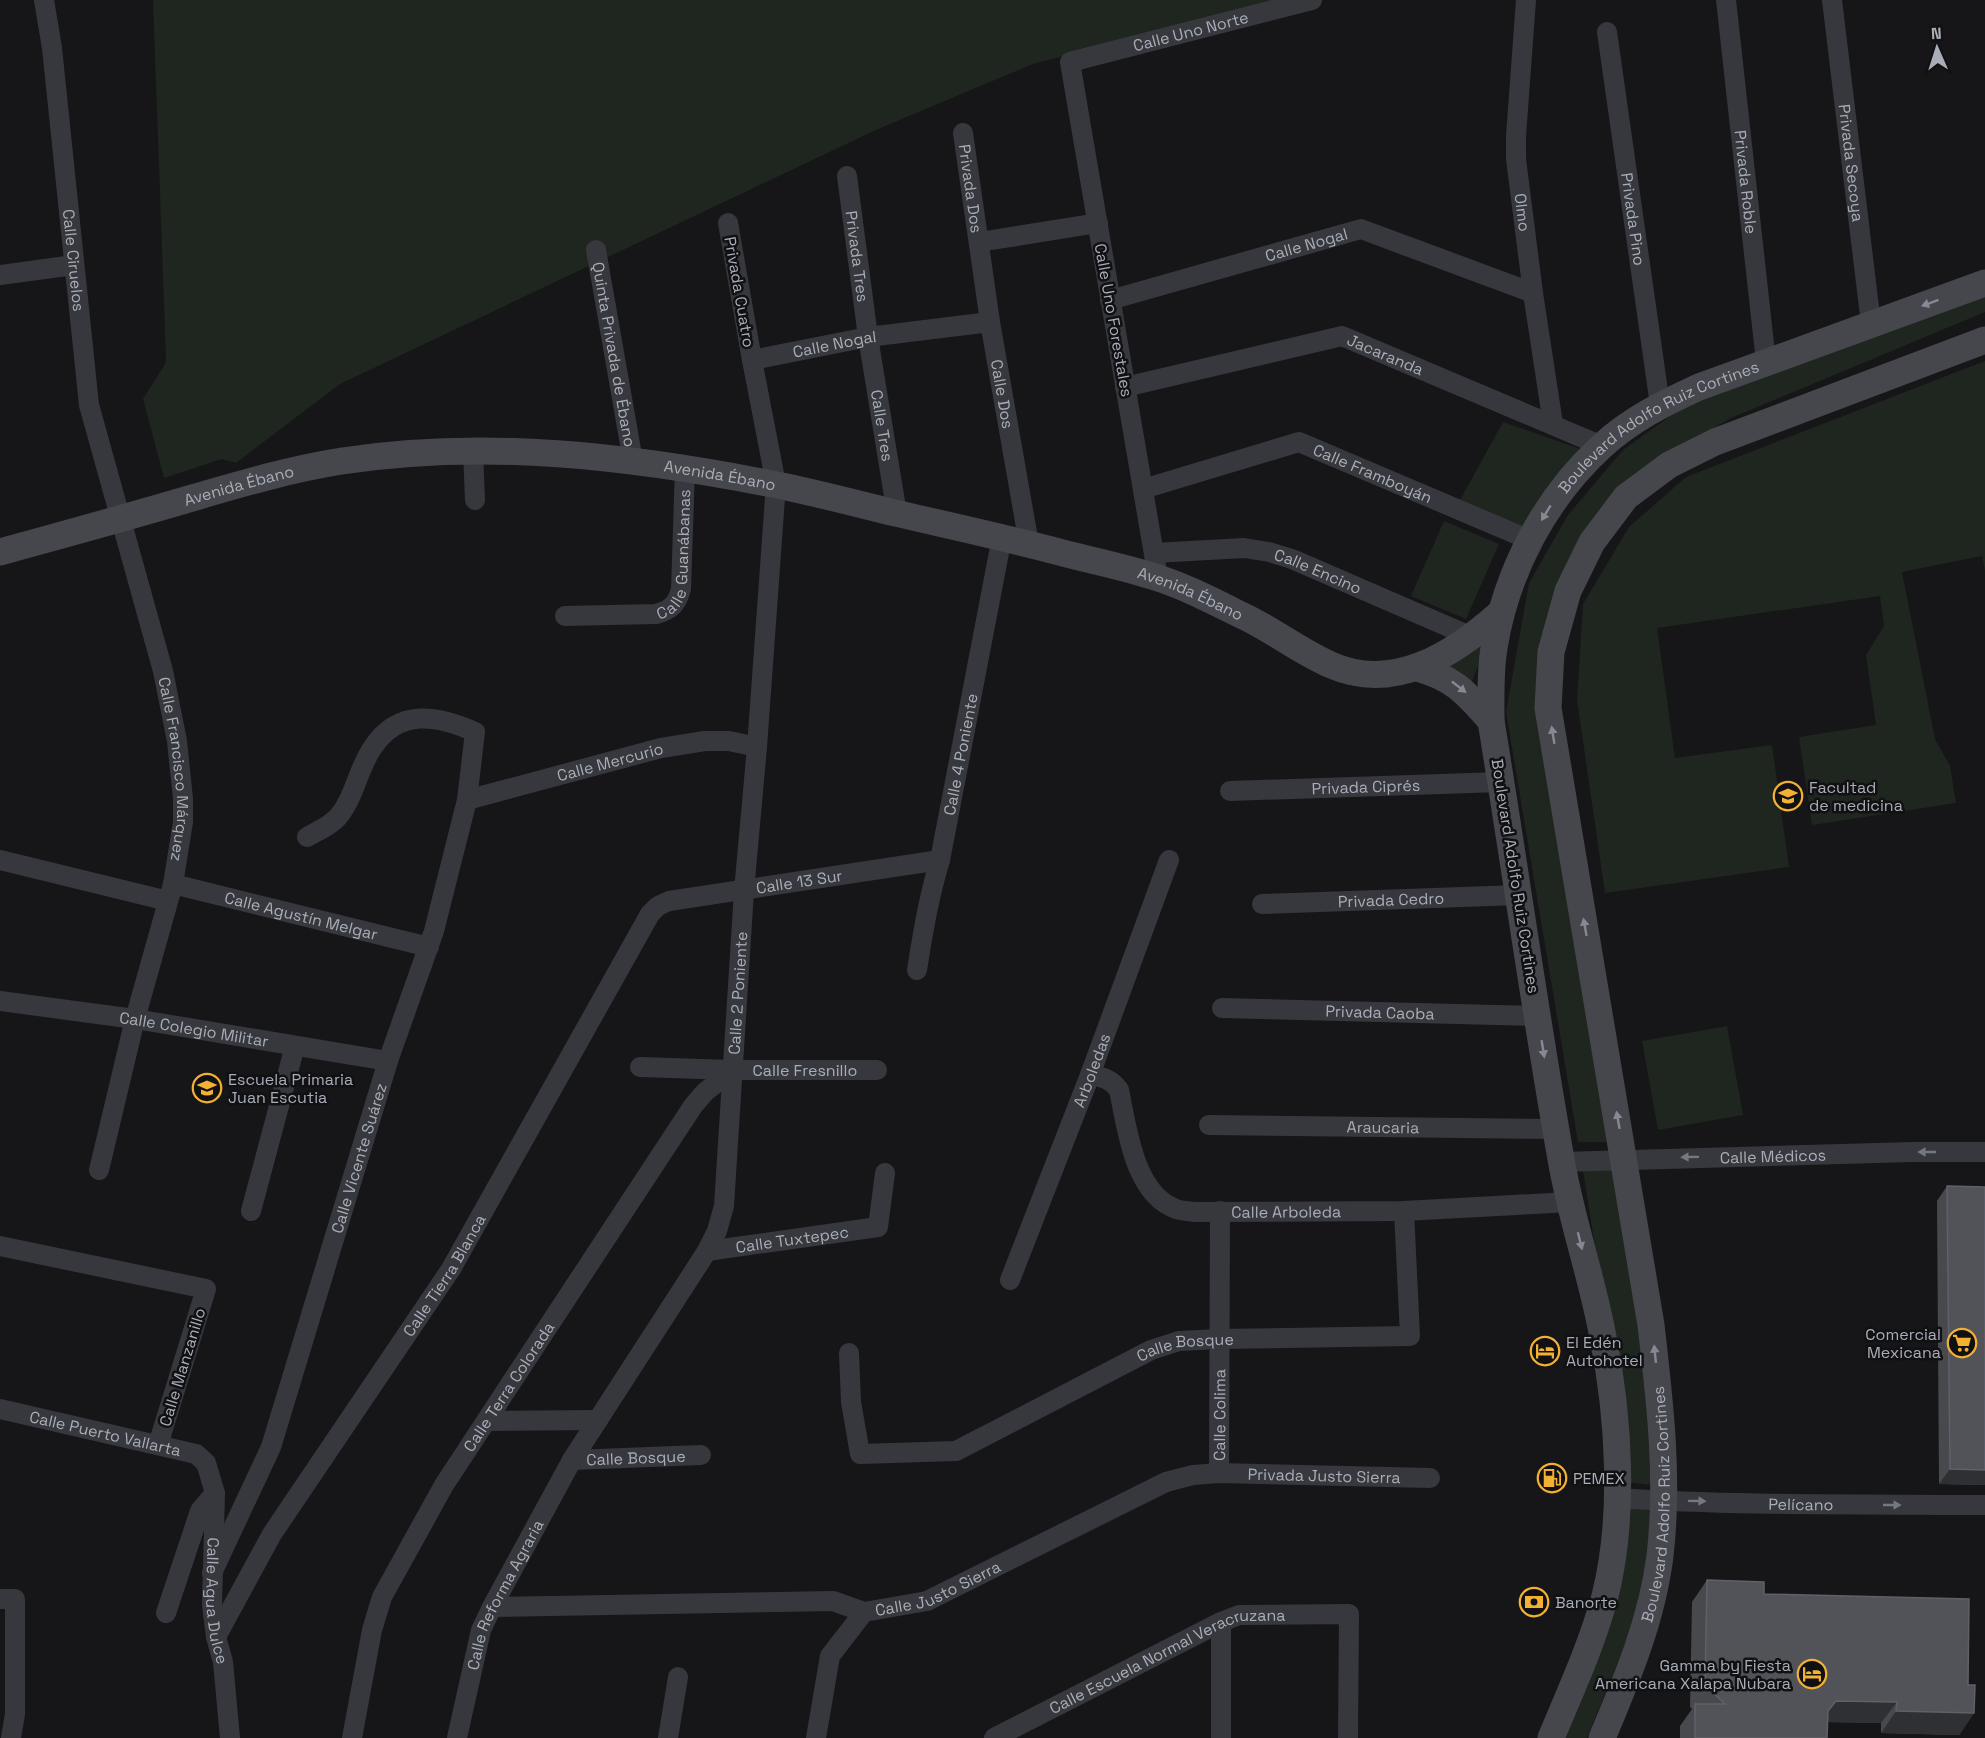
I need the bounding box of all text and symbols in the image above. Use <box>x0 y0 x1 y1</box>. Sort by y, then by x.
street label: Calle Uno Norte <box>1131 7 1251 56</box>
north arrow <box>1907 18 1967 78</box>
text: N <box>1930 23 1942 44</box>
street label: Privada Secoya <box>1834 103 1869 223</box>
street label: Privada Roble <box>1729 129 1762 235</box>
street label: Privada Dos <box>954 143 987 234</box>
street label: Privada Pino <box>1616 171 1650 267</box>
street label: Olmo <box>1509 192 1535 233</box>
street label: Calle Ciruelos <box>58 208 89 312</box>
street label: Privada Tres <box>841 209 873 303</box>
street label: Calle Nogal <box>1263 223 1350 267</box>
street label: Privada Cuatro <box>719 235 760 349</box>
street label: Calle Uno Forestales <box>1090 242 1137 399</box>
street label: Quinta Privada de Ébano <box>587 260 640 449</box>
one-way arrow <box>1921 298 1939 308</box>
street label: Calle Nogal <box>791 326 877 363</box>
street label: Jacaranda <box>1344 329 1427 380</box>
street label: Boulevard Adolfo Ruiz Cortines <box>1553 356 1762 498</box>
street label: Calle Dos <box>986 358 1019 430</box>
street label: Calle Tres <box>866 388 898 463</box>
street label: Calle Framboyán <box>1310 439 1435 508</box>
street label: Avenida Ébano <box>663 455 778 496</box>
street label: Avenida Ébano <box>181 461 296 511</box>
street label: Calle Guanábanas <box>653 489 695 624</box>
one-way arrow <box>1541 505 1552 521</box>
street label: Calle Encino <box>1272 544 1365 599</box>
street label: Avenida Ébano <box>1135 562 1247 625</box>
street label: Calle Francisco Márquez <box>153 675 193 863</box>
one-way arrow <box>1451 681 1466 693</box>
street label: Calle 4 Poniente <box>939 692 983 817</box>
one-way arrow <box>1548 725 1557 744</box>
street label: Calle Mercurio <box>555 738 666 786</box>
street label: Boulevard Adolfo Ruiz Cortines <box>1487 757 1544 995</box>
street label: Privada Ciprés <box>1311 775 1421 799</box>
place label: Facultad de medicina <box>1809 777 1903 816</box>
school or university icon: Facultad de medicina <box>1772 780 1804 812</box>
street label: Calle 13 Sur <box>755 865 844 899</box>
street label: Calle Agustín Melgar <box>222 887 380 945</box>
street label: Privada Cedro <box>1337 888 1444 912</box>
one-way arrow <box>1580 918 1589 937</box>
street label: Calle 2 Poniente <box>724 931 752 1055</box>
street label: Privada Caoba <box>1325 1001 1435 1024</box>
street label: Calle Colegio Militar <box>118 1007 270 1052</box>
street label: Arboledas <box>1068 1030 1115 1111</box>
one-way arrow <box>1539 1040 1548 1059</box>
street label: Calle Fresnillo <box>753 1060 857 1081</box>
place label: Escuela Primaria Juan Escutia <box>228 1069 353 1108</box>
school or university icon: Escuela Primaria Juan Escutia <box>191 1072 223 1104</box>
street label: Calle Vicente Suárez <box>326 1081 392 1236</box>
one-way arrow <box>1613 1110 1622 1129</box>
street label: Araucaria <box>1347 1117 1419 1138</box>
street label: Calle Médicos <box>1719 1144 1826 1168</box>
one-way arrow <box>1917 1147 1936 1157</box>
one-way arrow <box>1680 1152 1699 1162</box>
street label: Calle Arboleda <box>1231 1201 1341 1223</box>
street label: Calle Tierra Blanca <box>398 1211 491 1341</box>
street label: Calle Tuxtepec <box>734 1221 850 1258</box>
one-way arrow <box>1575 1232 1585 1250</box>
street label: Calle Manzanillo <box>154 1305 210 1429</box>
street label: Calle Terra Colorada <box>459 1318 559 1456</box>
place label: Comercial Mexicana <box>1865 1324 1941 1363</box>
supermarket icon: Comercial Mexicana <box>1946 1327 1978 1359</box>
street label: Calle Bosque <box>1133 1329 1234 1367</box>
place label: El Edén Autohotel <box>1566 1332 1643 1371</box>
hotel icon: El Edén Autohotel <box>1529 1335 1561 1367</box>
one-way arrow <box>1650 1344 1659 1363</box>
street label: Calle Colima <box>1209 1369 1230 1461</box>
street label: Boulevard Adolfo Ruiz Cortines <box>1636 1385 1675 1625</box>
street label: Calle Puerto Vallarta <box>27 1406 183 1461</box>
street label: Calle Bosque <box>586 1446 686 1470</box>
fuel station icon: PEMEX <box>1536 1462 1568 1494</box>
street label: Privada Justo Sierra <box>1247 1464 1401 1488</box>
place label: PEMEX <box>1573 1468 1625 1489</box>
street label: Pelícano <box>1768 1494 1833 1515</box>
one-way arrow <box>1687 1497 1706 1506</box>
one-way arrow <box>1882 1500 1901 1509</box>
street label: Calle Reforma Agraria <box>462 1516 549 1672</box>
street label: Calle Agua Dulce <box>201 1537 233 1667</box>
street label: Calle Justo Sierra <box>873 1556 1004 1621</box>
bank icon: Banorte <box>1518 1586 1550 1618</box>
place label: Banorte <box>1555 1592 1617 1613</box>
street label: Calle Escuela Normal Veracruzana <box>1046 1605 1286 1719</box>
place label: Gamma by Fiesta Americana Xalapa Nubara <box>1595 1655 1791 1694</box>
hotel icon: Gamma by Fiesta Americana Xalapa Nubara <box>1796 1658 1828 1690</box>

